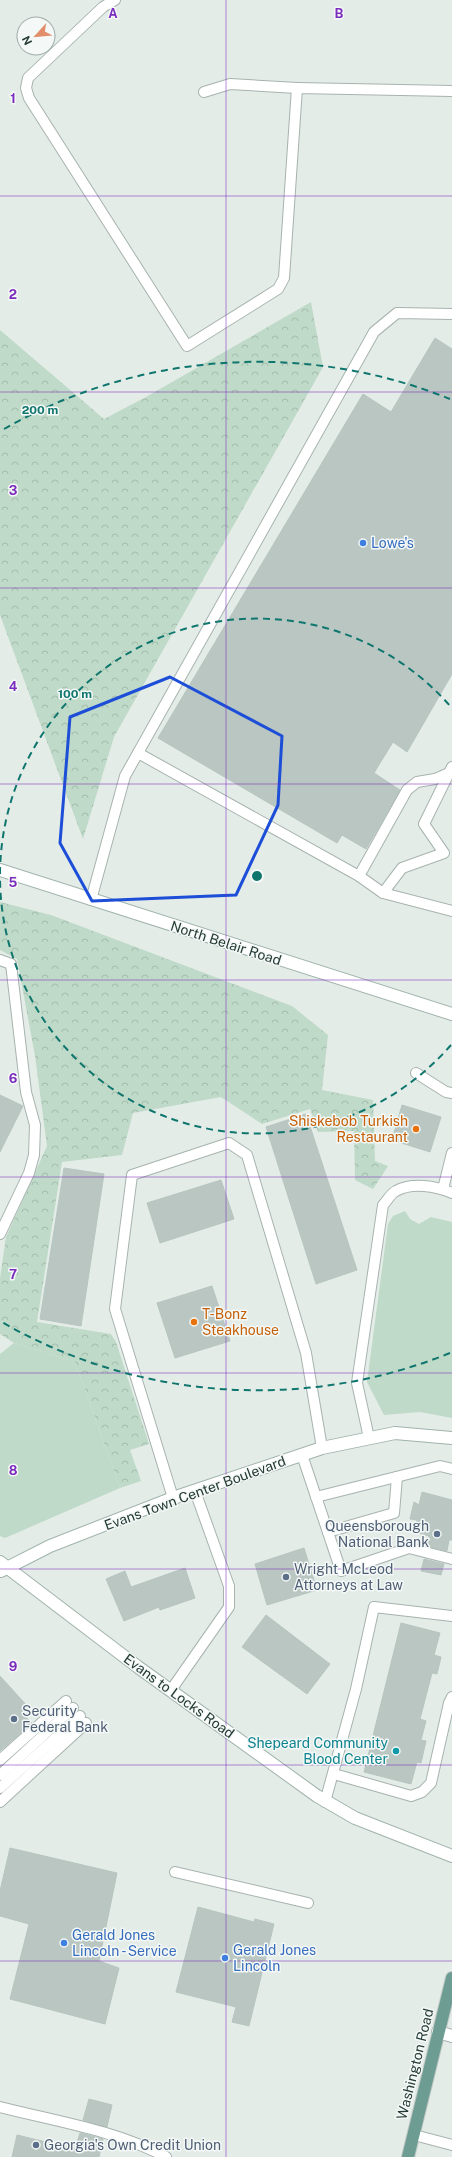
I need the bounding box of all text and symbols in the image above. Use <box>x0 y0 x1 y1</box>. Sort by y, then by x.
text: A <box>108 6 118 21</box>
text: B <box>335 6 344 21</box>
north arrow <box>16 16 56 56</box>
text: N <box>20 34 34 47</box>
text: 1 <box>10 91 16 106</box>
text: 2 <box>9 287 17 302</box>
text: 200 m <box>22 403 58 417</box>
text: 3 <box>9 483 18 498</box>
place label: Lowe's <box>371 535 414 551</box>
marker: Lowe's <box>358 538 368 548</box>
text: 4 <box>9 679 18 694</box>
text: 100 m <box>58 687 92 701</box>
centre of rings <box>250 869 264 883</box>
text: 5 <box>9 875 18 890</box>
street label: North Belair Road <box>169 918 283 968</box>
text: 6 <box>9 1071 18 1086</box>
place label: Shiskebob Turkish Restaurant <box>289 1113 408 1145</box>
marker: Shiskebob Turkish Restaurant <box>411 1124 421 1134</box>
text: 7 <box>9 1267 17 1282</box>
place label: T-Bonz Steakhouse <box>202 1306 279 1338</box>
marker: T-Bonz Steakhouse <box>189 1317 199 1327</box>
street label: Evans Town Center Boulevard <box>102 1453 288 1533</box>
text: 8 <box>9 1463 18 1478</box>
place label: Queensborough National Bank <box>325 1518 429 1550</box>
marker: Queensborough National Bank <box>432 1529 442 1539</box>
place label: Wright McLeod Attorneys at Law <box>294 1561 403 1593</box>
marker: Wright McLeod Attorneys at Law <box>281 1572 291 1582</box>
street label: Evans to Locks Road <box>121 1651 237 1741</box>
text: 9 <box>9 1659 17 1674</box>
place label: Security Federal Bank <box>22 1703 108 1735</box>
marker: Security Federal Bank <box>9 1714 19 1724</box>
place label: Shepeard Community Blood Center <box>247 1735 388 1767</box>
marker: Shepeard Community Blood Center <box>391 1746 401 1756</box>
place label: Gerald Jones Lincoln - Service <box>72 1927 177 1959</box>
marker: Gerald Jones Lincoln - Service <box>59 1938 69 1948</box>
place label: Gerald Jones Lincoln <box>233 1942 316 1974</box>
marker: Gerald Jones Lincoln <box>220 1953 230 1963</box>
street label: Washington Road <box>393 2007 437 2121</box>
place label: Georgia's Own Credit Union <box>44 2137 221 2153</box>
marker: Georgia's Own Credit Union <box>31 2140 41 2150</box>

